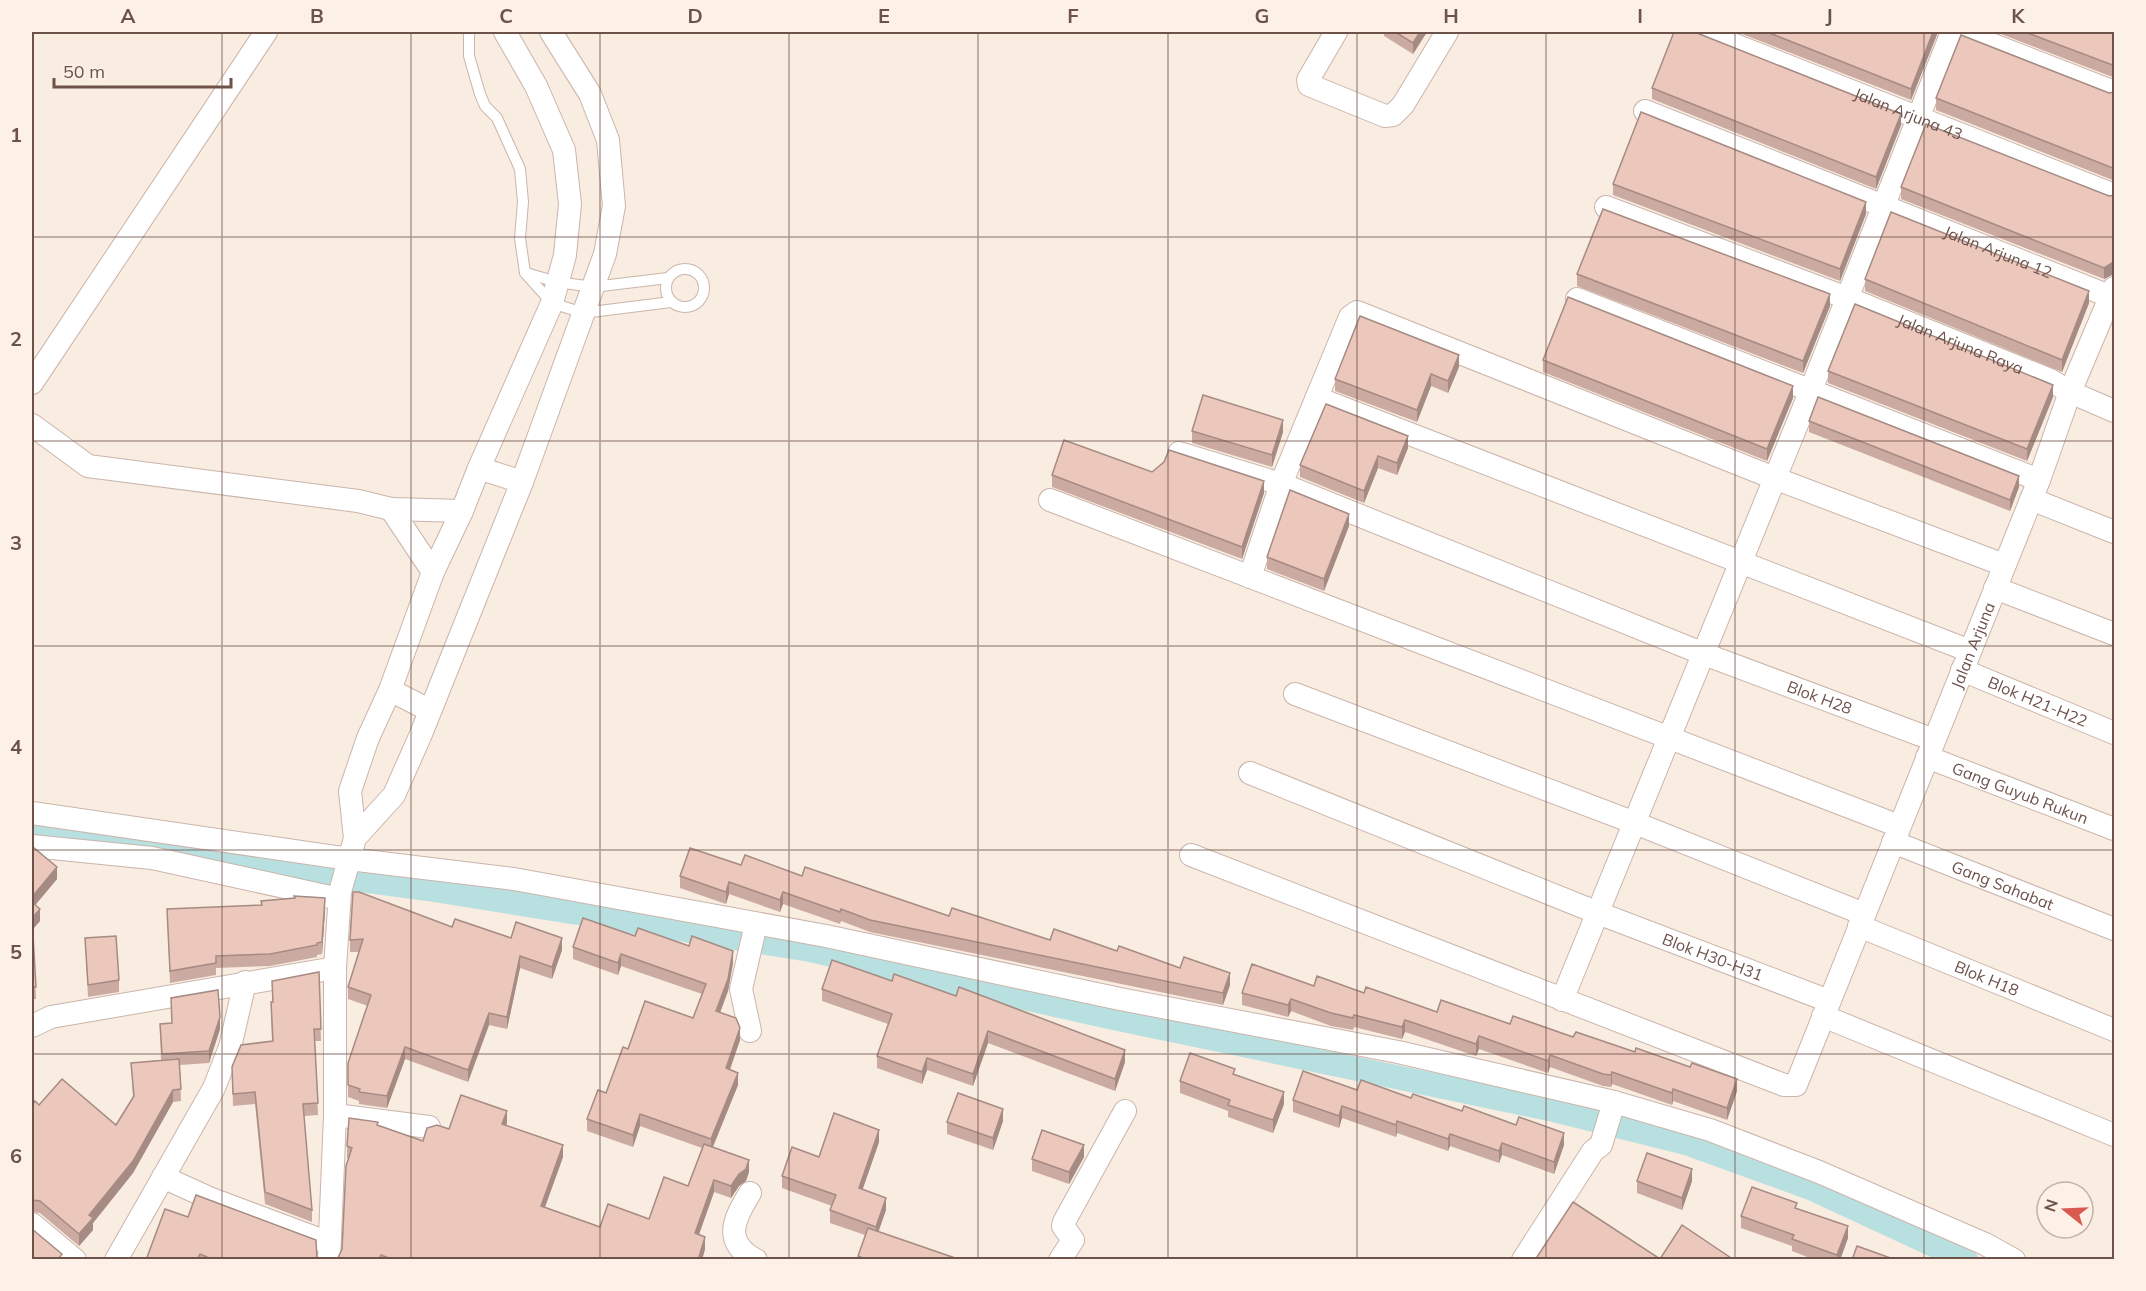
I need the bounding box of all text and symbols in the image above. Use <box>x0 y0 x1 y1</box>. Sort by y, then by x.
text: A <box>121 3 136 28</box>
text: B <box>310 3 324 28</box>
text: C <box>499 3 513 28</box>
text: D <box>687 3 703 28</box>
text: E <box>878 3 890 28</box>
text: F <box>1067 3 1079 28</box>
text: G <box>1255 3 1269 28</box>
text: H <box>1443 3 1459 28</box>
text: I <box>1637 3 1643 28</box>
text: J <box>1825 3 1833 28</box>
text: K <box>2011 3 2025 28</box>
scale bar <box>54 51 231 89</box>
text: 50 m <box>63 60 105 83</box>
street label: Jalan Arjuna 43 <box>1851 83 1966 144</box>
text: 1 <box>10 122 22 147</box>
street label: Jalan Arjuna 12 <box>1941 221 2055 282</box>
street label: Jalan Arjuna Raya <box>1895 309 2026 378</box>
text: 2 <box>10 326 22 351</box>
text: 3 <box>10 530 22 555</box>
street label: Jalan Arjuna <box>1946 599 1999 691</box>
street label: Blok H21-H22 <box>1985 672 2091 731</box>
street label: Blok H28 <box>1784 676 1855 718</box>
text: 4 <box>10 734 22 759</box>
street label: Gang Guyub Rukun <box>1949 758 2091 828</box>
street label: Gang Sahabat <box>1949 856 2057 914</box>
street label: Blok H30-H31 <box>1660 929 1766 985</box>
text: 5 <box>10 939 22 964</box>
street label: Blok H18 <box>1952 956 2022 1000</box>
text: 6 <box>10 1143 22 1168</box>
north arrow <box>2035 1180 2095 1240</box>
text: N <box>2039 1197 2062 1214</box>

